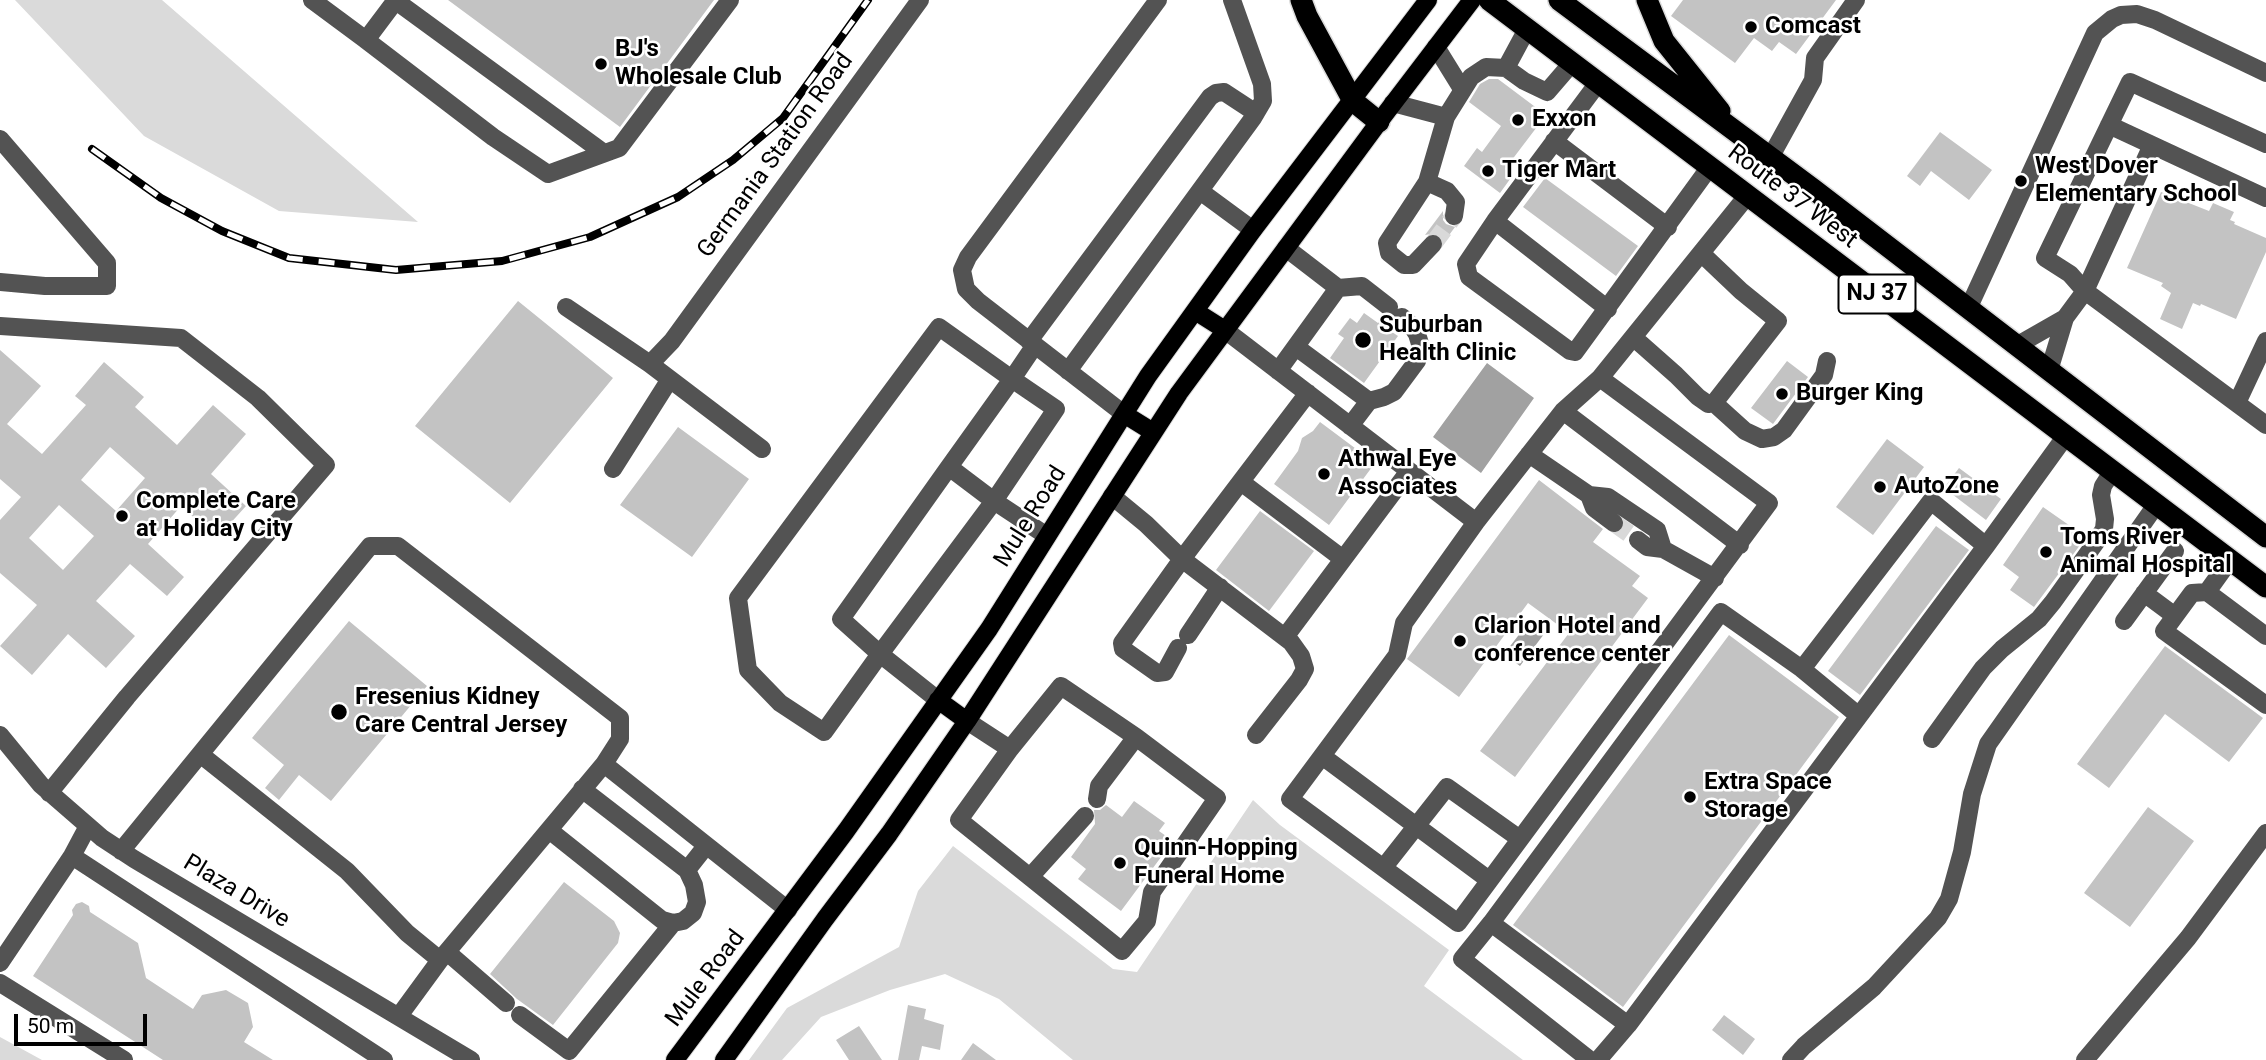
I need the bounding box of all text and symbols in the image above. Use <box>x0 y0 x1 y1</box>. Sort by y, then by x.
place label: Comcast <box>1765 13 1861 41</box>
marker: Comcast <box>1743 19 1759 35</box>
place label: BJ's Wholesale Club <box>615 36 782 92</box>
street label: Germania Station Road <box>692 48 860 264</box>
marker: BJ's Wholesale Club <box>593 56 609 72</box>
place label: Exxon <box>1532 106 1597 134</box>
marker: Exxon <box>1510 112 1526 128</box>
street label: Route 37 West <box>1721 139 1863 255</box>
place label: West Dover Elementary School <box>2035 153 2237 209</box>
place label: Tiger Mart <box>1502 157 1616 185</box>
marker: Tiger Mart <box>1480 163 1496 179</box>
marker: West Dover Elementary School <box>2013 173 2029 189</box>
road number: NJ 37 <box>1839 274 1916 314</box>
place label: Suburban Health Clinic <box>1379 312 1516 368</box>
marker: Suburban Health Clinic <box>1353 330 1373 350</box>
place label: Burger King <box>1796 380 1924 408</box>
marker: Burger King <box>1774 386 1790 402</box>
place label: Athwal Eye Associates <box>1338 446 1457 502</box>
street label: Mule Road <box>989 461 1073 573</box>
marker: Athwal Eye Associates <box>1316 466 1332 482</box>
place label: AutoZone <box>1894 473 1999 501</box>
marker: AutoZone <box>1872 479 1888 495</box>
place label: Complete Care at Holiday City <box>136 488 296 544</box>
marker: Complete Care at Holiday City <box>114 508 130 524</box>
place label: Toms River Animal Hospital <box>2060 524 2231 580</box>
marker: Toms River Animal Hospital <box>2038 544 2054 560</box>
place label: Clarion Hotel and conference center <box>1474 613 1670 669</box>
marker: Clarion Hotel and conference center <box>1452 633 1468 649</box>
place label: Fresenius Kidney Care Central Jersey <box>355 684 567 740</box>
marker: Fresenius Kidney Care Central Jersey <box>329 702 349 722</box>
place label: Extra Space Storage <box>1704 769 1832 825</box>
marker: Extra Space Storage <box>1682 789 1698 805</box>
place label: Quinn-Hopping Funeral Home <box>1134 835 1298 891</box>
street label: Plaza Drive <box>178 849 294 935</box>
marker: Quinn-Hopping Funeral Home <box>1112 855 1128 871</box>
street label: Mule Road <box>660 925 752 1033</box>
scale bar <box>18 1000 150 1044</box>
text: 50 m <box>27 1014 74 1038</box>

